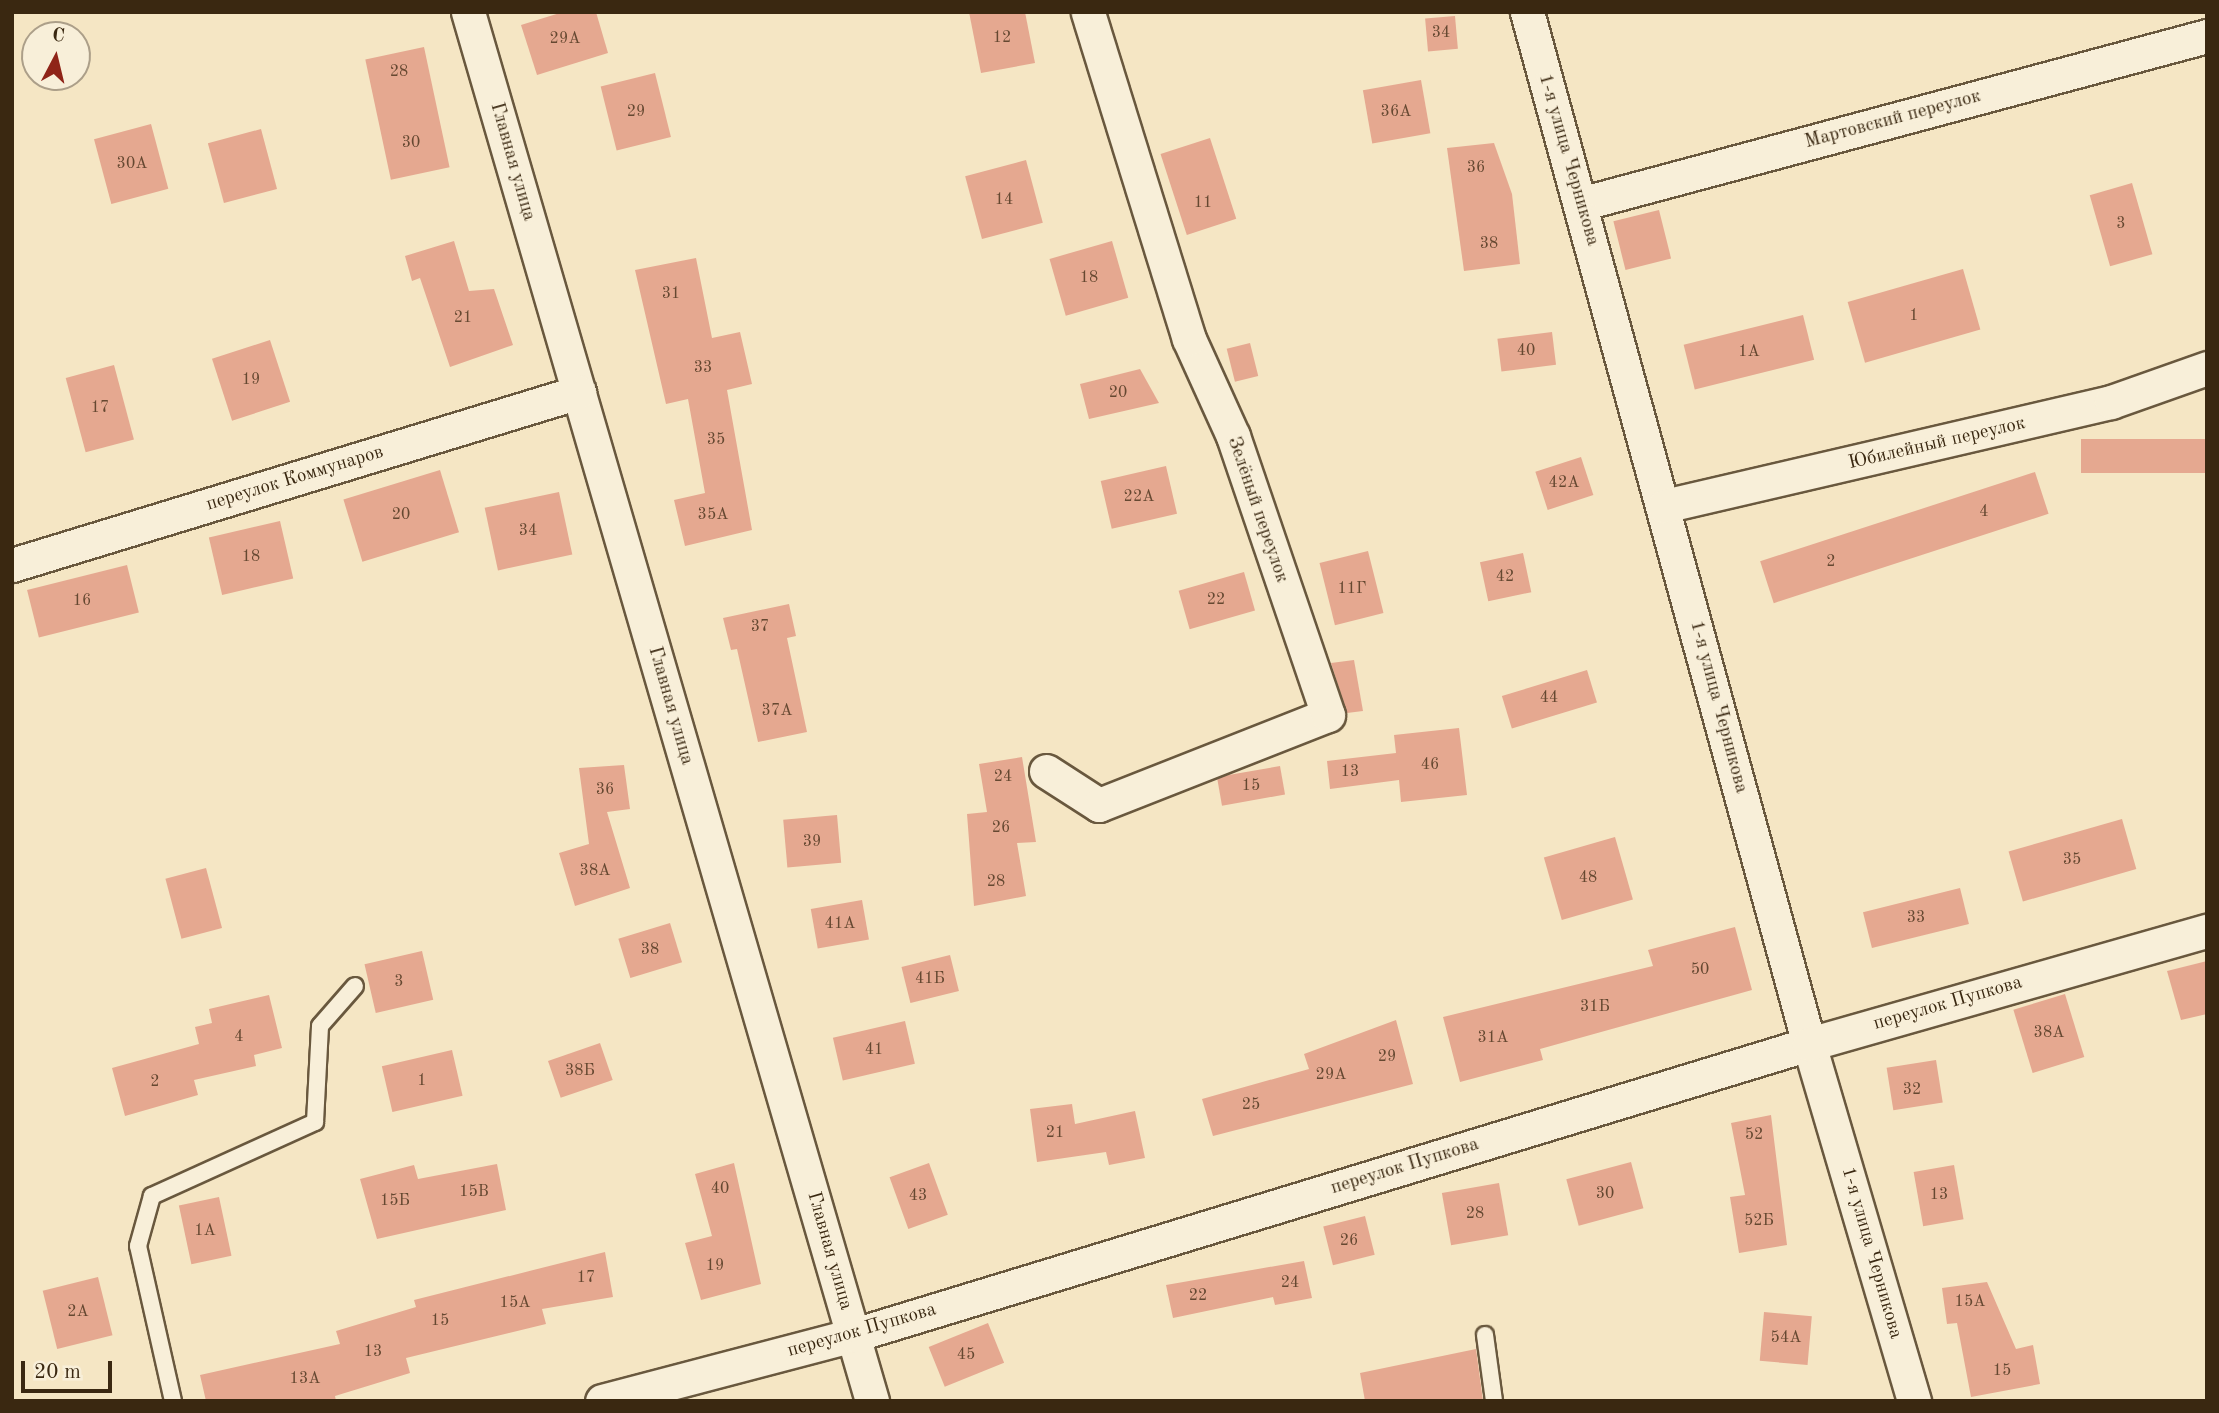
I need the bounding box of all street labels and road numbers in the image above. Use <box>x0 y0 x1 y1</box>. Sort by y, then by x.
street label: 1-я улица Черникова <box>1533 71 1603 249</box>
street label: Мартовский переулок <box>1802 85 1984 155</box>
street label: Главная улица <box>484 100 540 224</box>
street label: Юбилейный переулок <box>1846 413 2028 475</box>
street label: Зелёный переулок <box>1221 434 1293 586</box>
street label: переулок Коммунаров <box>204 441 386 517</box>
street label: 1-я улица Черникова <box>1684 618 1752 796</box>
street label: Главная улица <box>642 644 698 768</box>
street label: переулок Пупкова <box>1871 972 2025 1036</box>
street label: переулок Пупкова <box>1328 1134 1482 1200</box>
street label: 1-я улица Черникова <box>1836 1164 1906 1342</box>
street label: Главная улица <box>801 1189 857 1313</box>
street label: переулок Пупкова <box>785 1299 939 1363</box>

